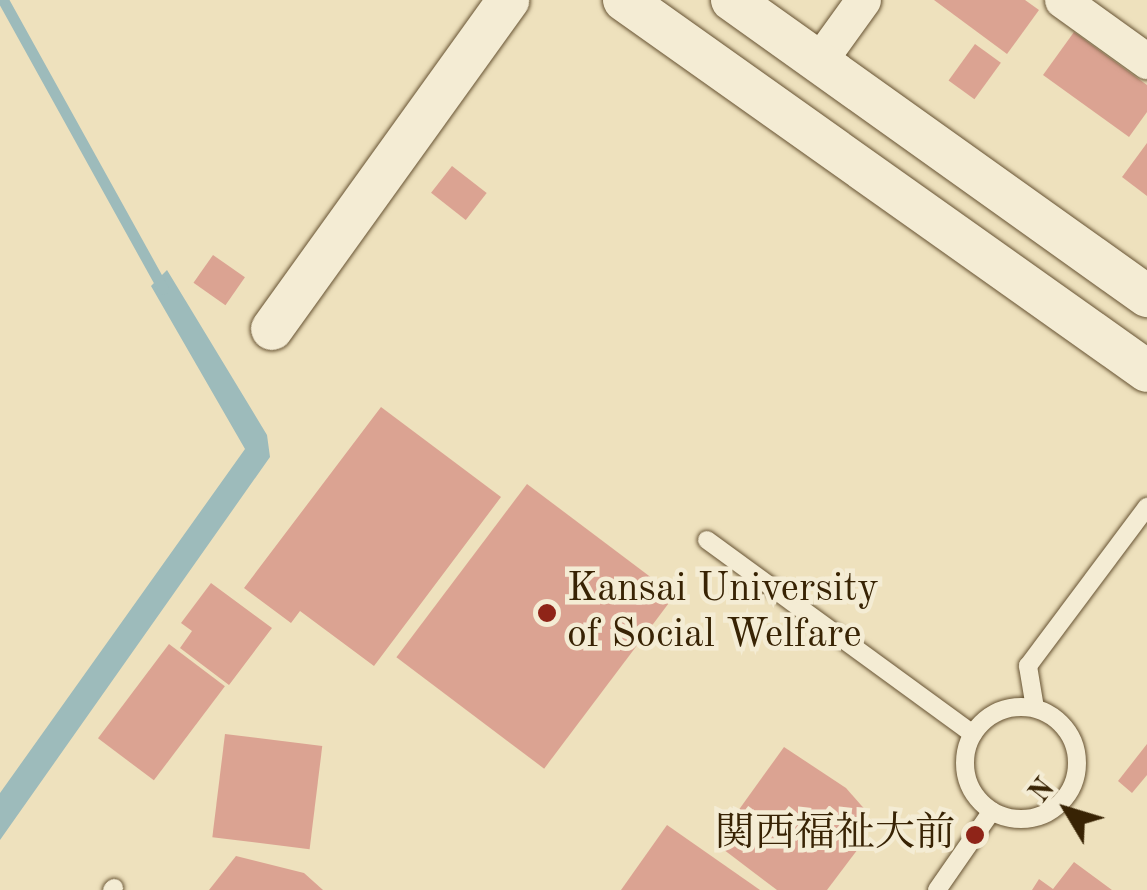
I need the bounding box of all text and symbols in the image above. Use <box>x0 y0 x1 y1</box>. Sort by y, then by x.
place label: Kansai University of Social Welfare <box>567 566 879 660</box>
marker: Kansai University of Social Welfare <box>536 602 558 624</box>
north arrow <box>1017 760 1117 860</box>
text: N <box>1026 774 1061 809</box>
place label: 関西福祉大前 <box>715 811 955 859</box>
marker: 関西福祉大前 <box>964 824 986 846</box>

